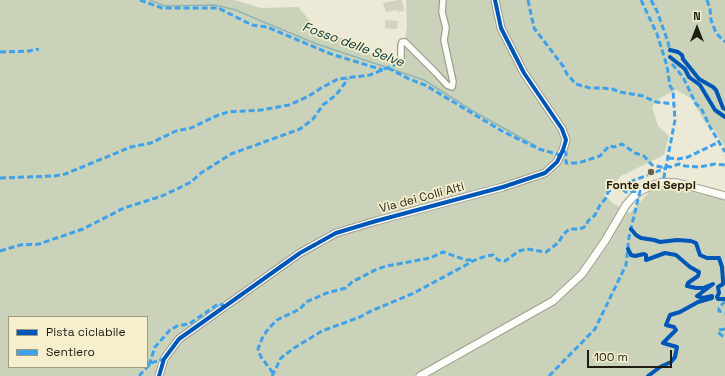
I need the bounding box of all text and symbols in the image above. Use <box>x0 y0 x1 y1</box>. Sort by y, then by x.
north arrow <box>677 8 717 48</box>
text: N <box>693 9 701 23</box>
water label: Fosso delle Selve <box>300 19 406 71</box>
marker: Fonte dei Seppi <box>646 167 656 177</box>
place label: Fonte dei Seppi <box>606 179 696 193</box>
street label: Via dei Colli Alti <box>378 180 466 216</box>
legend <box>8 316 148 368</box>
text: Pista ciclabile <box>46 324 126 340</box>
scale bar <box>589 342 674 368</box>
text: Sentiero <box>46 344 95 360</box>
text: 100 m <box>594 349 628 365</box>

